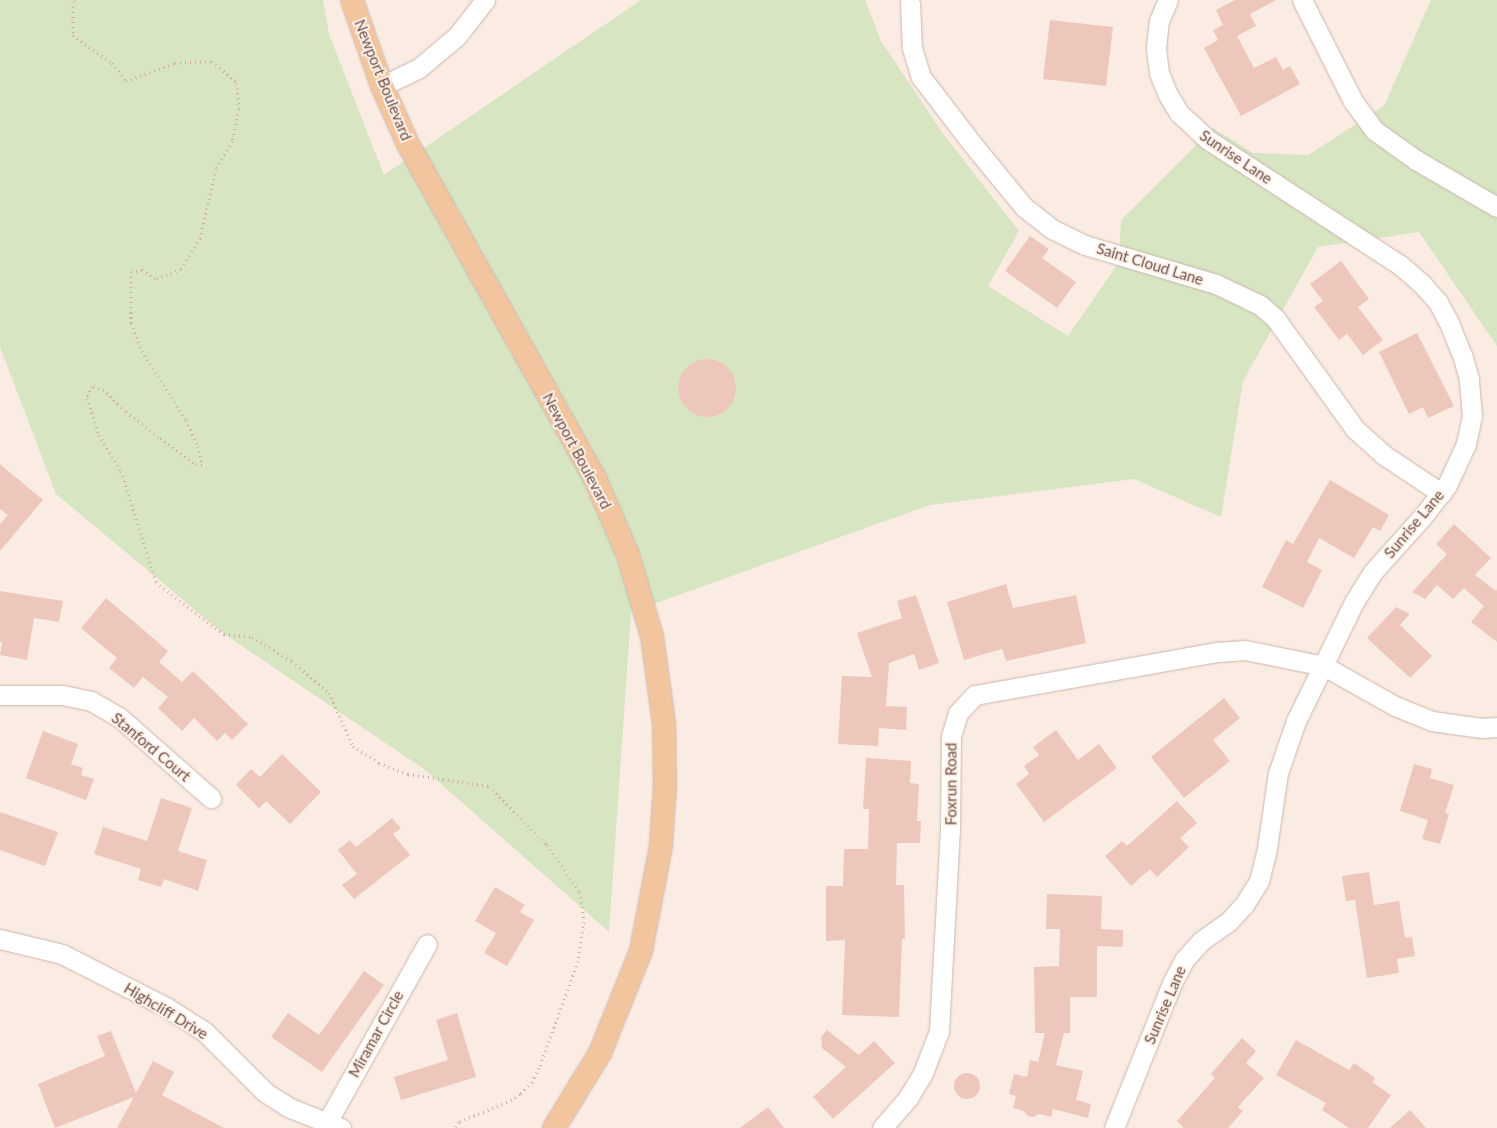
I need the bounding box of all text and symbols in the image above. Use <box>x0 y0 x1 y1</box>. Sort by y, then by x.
street label: Newport Boulevard <box>351 17 415 143</box>
street label: Sunrise Lane <box>1196 126 1276 188</box>
street label: Saint Cloud Lane <box>1094 239 1206 289</box>
street label: Newport Boulevard <box>539 390 615 512</box>
street label: Sunrise Lane <box>1380 486 1448 562</box>
street label: Stanford Court <box>108 709 194 785</box>
street label: Foxrun Road <box>942 743 960 825</box>
street label: Sunrise Lane <box>1140 963 1190 1047</box>
street label: Highcliff Drive <box>121 979 211 1043</box>
street label: Miramar Circle <box>345 987 407 1081</box>

